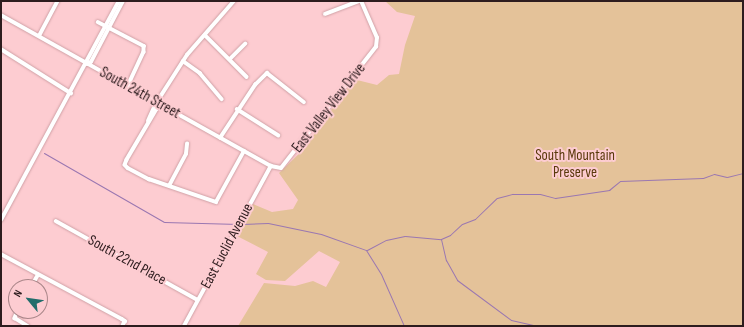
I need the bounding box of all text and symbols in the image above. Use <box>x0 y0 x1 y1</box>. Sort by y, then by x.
street label: East Valley View Drive <box>289 60 369 156</box>
street label: South 24th Street <box>96 63 184 123</box>
park label: South Mountain Preserve <box>535 146 615 181</box>
street label: East Euclid Avenue <box>197 200 257 292</box>
street label: South 22nd Place <box>85 231 169 289</box>
north arrow <box>8 279 48 319</box>
text: N <box>11 288 25 299</box>

